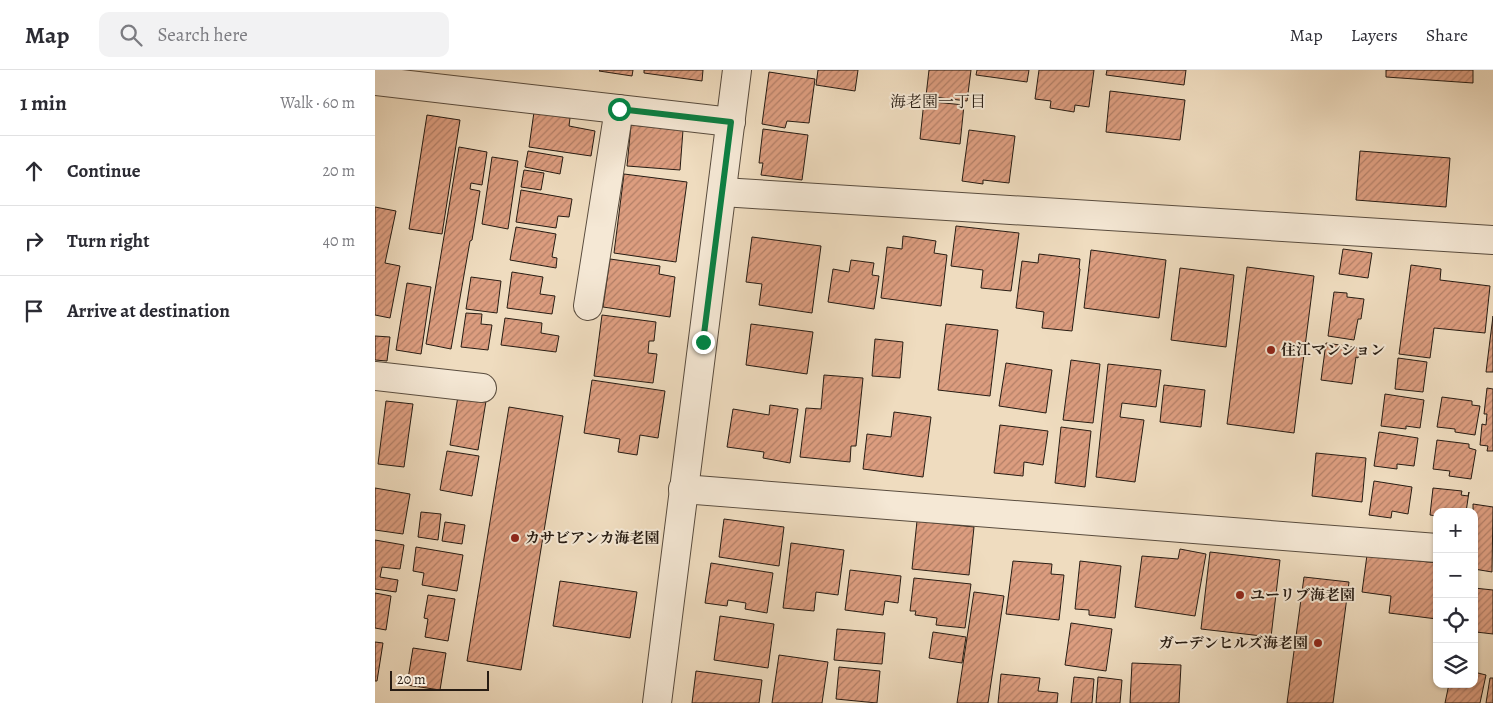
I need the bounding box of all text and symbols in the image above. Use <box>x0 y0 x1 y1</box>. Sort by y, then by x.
search box <box>99 12 449 57</box>
text: Map <box>25 19 69 51</box>
icon: search <box>117 21 145 49</box>
text: Search here <box>157 22 248 48</box>
text: Map <box>1290 23 1323 47</box>
text: Layers <box>1351 23 1398 47</box>
text: Share <box>1426 23 1468 47</box>
text: 1 min <box>20 89 67 117</box>
district label: 海老園一丁目 <box>890 91 986 113</box>
text: Walk · 60 m <box>280 92 355 114</box>
route start <box>608 98 631 121</box>
icon: ahead <box>20 157 48 185</box>
text: Continue <box>67 158 141 184</box>
text: 20 m <box>322 160 355 182</box>
icon: right <box>20 227 48 255</box>
text: Turn right <box>67 228 149 254</box>
text: 40 m <box>323 230 355 252</box>
icon: arrive <box>20 297 48 325</box>
text: Arrive at destination <box>67 298 230 324</box>
route end <box>692 331 715 354</box>
place label: 住江マンション <box>1281 340 1385 360</box>
marker: 住江マンション <box>1265 344 1277 356</box>
map controls <box>1433 508 1478 688</box>
button: + <box>1433 508 1478 553</box>
place label: カサビアンカ海老園 <box>525 528 659 548</box>
marker: カサビアンカ海老園 <box>509 532 521 544</box>
button: − <box>1433 553 1478 598</box>
place label: ユーリブ海老園 <box>1250 585 1355 605</box>
marker: ユーリブ海老園 <box>1234 589 1246 601</box>
button: locate <box>1433 598 1478 643</box>
place label: ガーデンヒルズ海老園 <box>1159 633 1308 653</box>
marker: ガーデンヒルズ海老園 <box>1312 637 1324 649</box>
button: layers <box>1433 643 1478 688</box>
scale bar <box>390 668 489 691</box>
text: 20 m <box>397 670 426 689</box>

